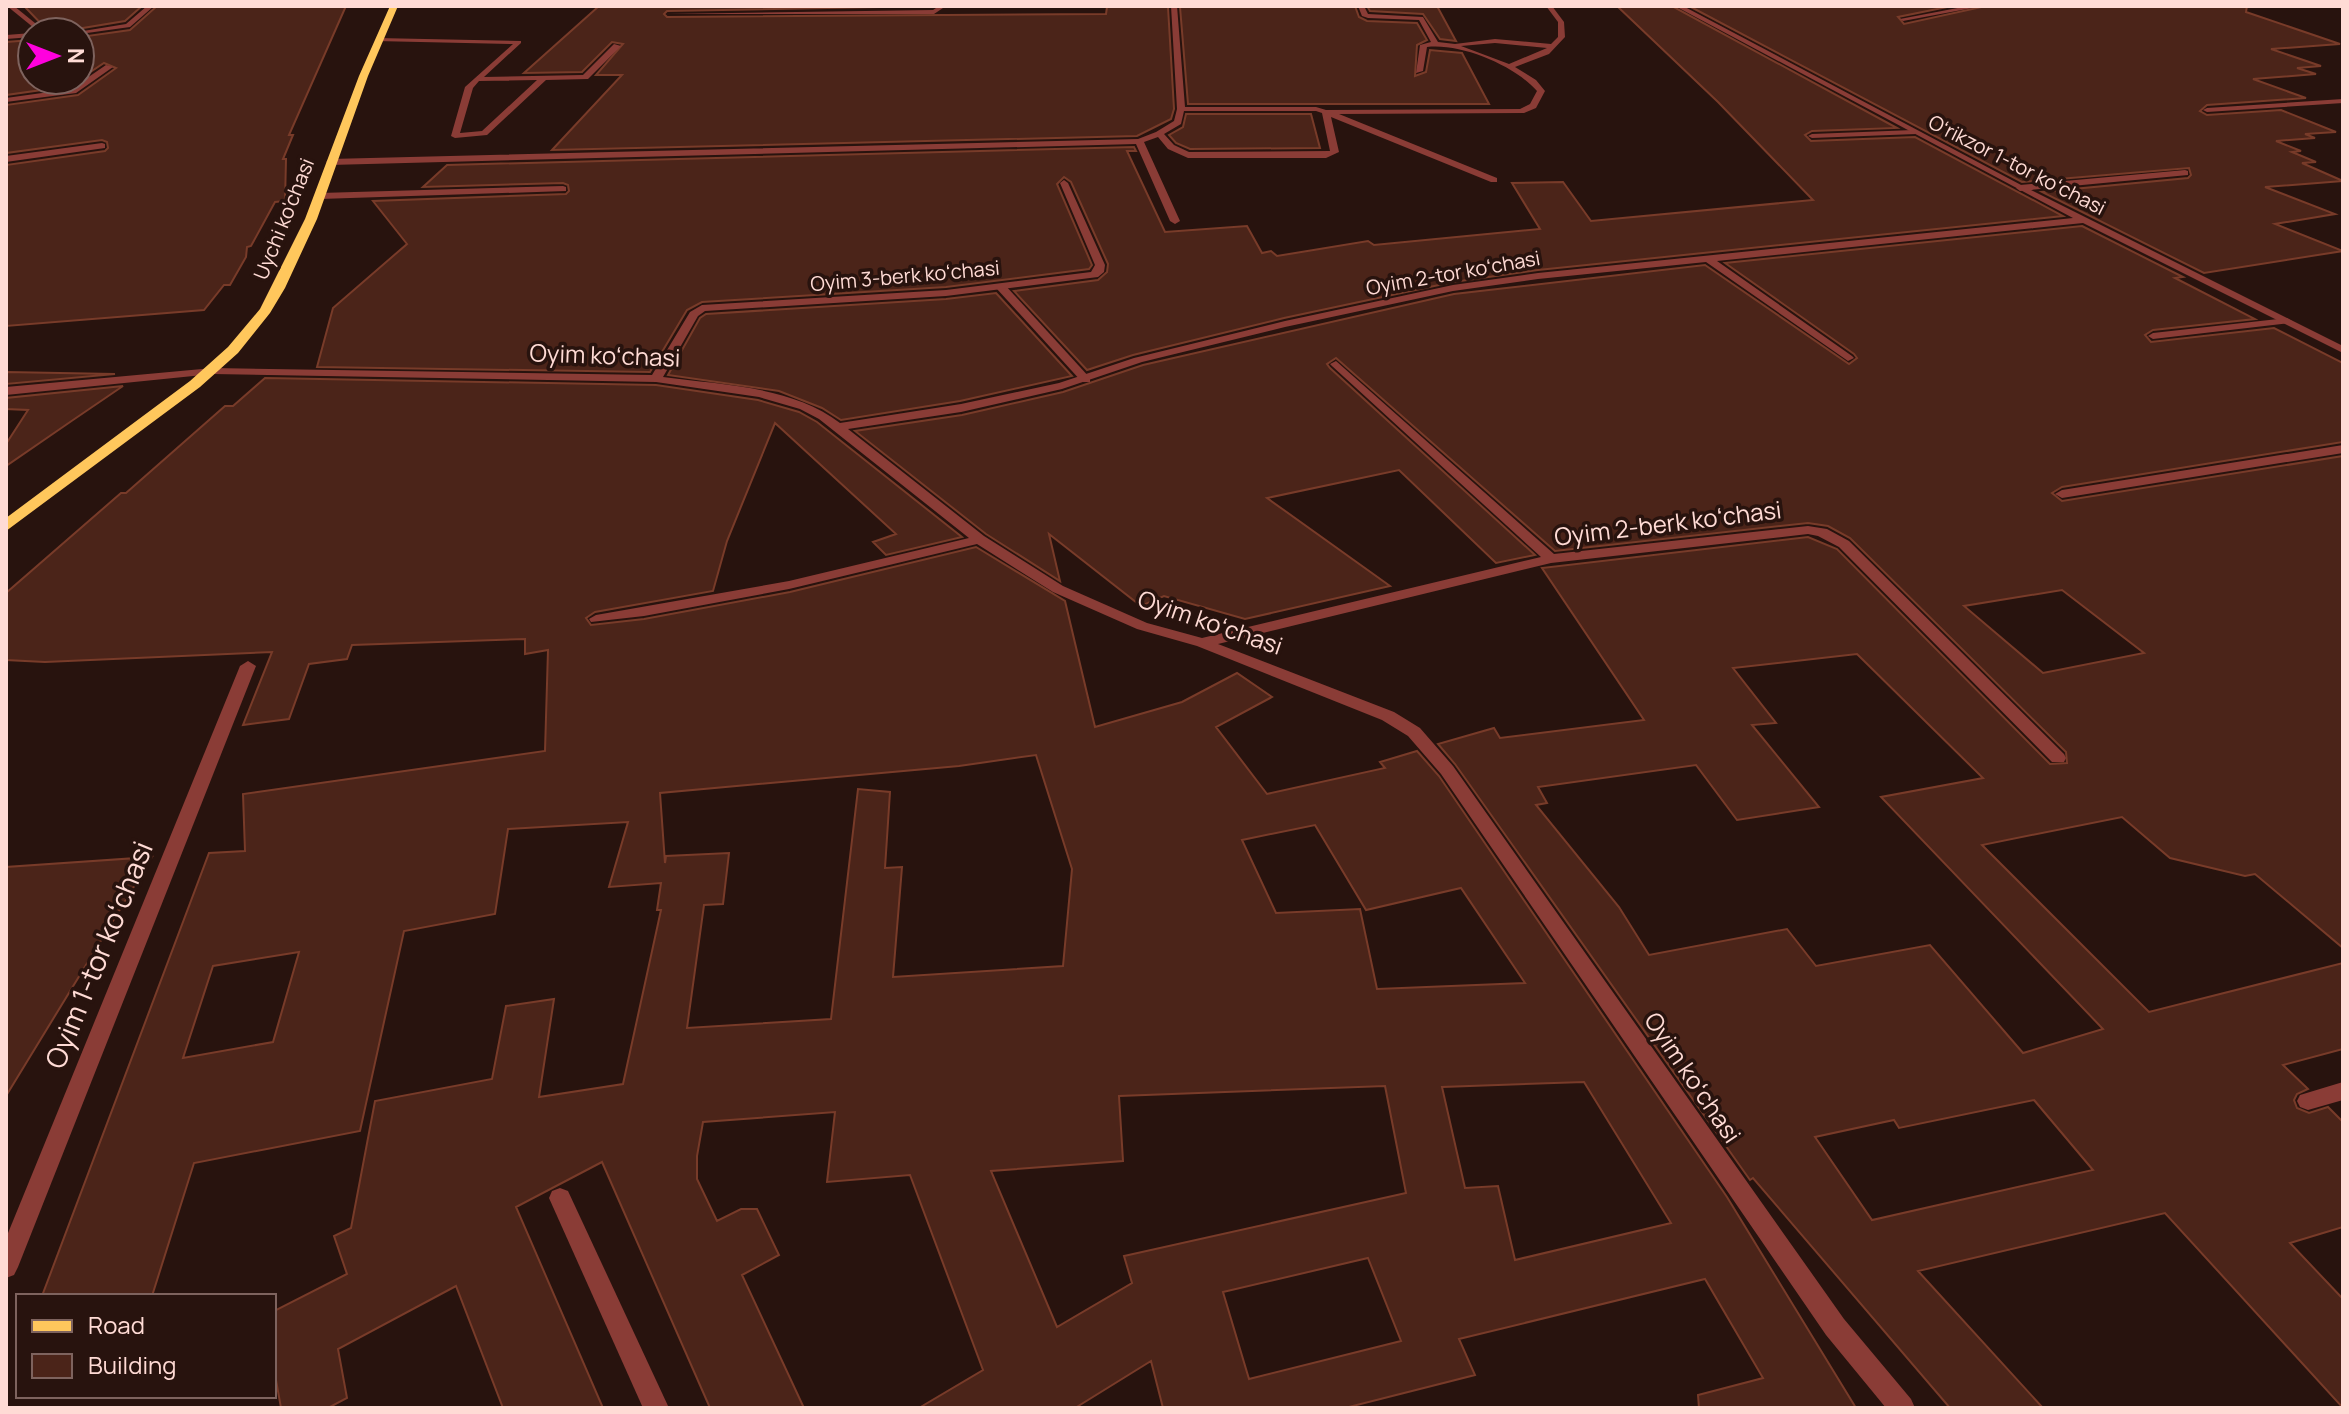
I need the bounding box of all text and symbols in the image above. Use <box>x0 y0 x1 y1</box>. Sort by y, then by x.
north arrow <box>16 16 96 96</box>
text: N <box>61 48 91 64</box>
street label: Oʻrikzor 1-tor koʻchasi <box>1924 108 2111 221</box>
street label: Uychi ko'chasi <box>247 154 320 284</box>
street label: Oyim 2-tor koʻchasi <box>1364 244 1542 301</box>
street label: Oyim 3-berk koʻchasi <box>809 254 1001 297</box>
street label: Oyim koʻchasi <box>529 335 681 374</box>
street label: Oyim 2-berk koʻchasi <box>1552 492 1783 553</box>
street label: Oyim koʻchasi <box>1134 581 1287 662</box>
street label: Oyim 1-tor koʻchasi <box>35 835 161 1074</box>
street label: Oyim koʻchasi <box>1637 1005 1749 1149</box>
legend <box>16 1294 276 1398</box>
text: Road <box>88 1308 145 1341</box>
text: Building <box>88 1348 176 1381</box>

